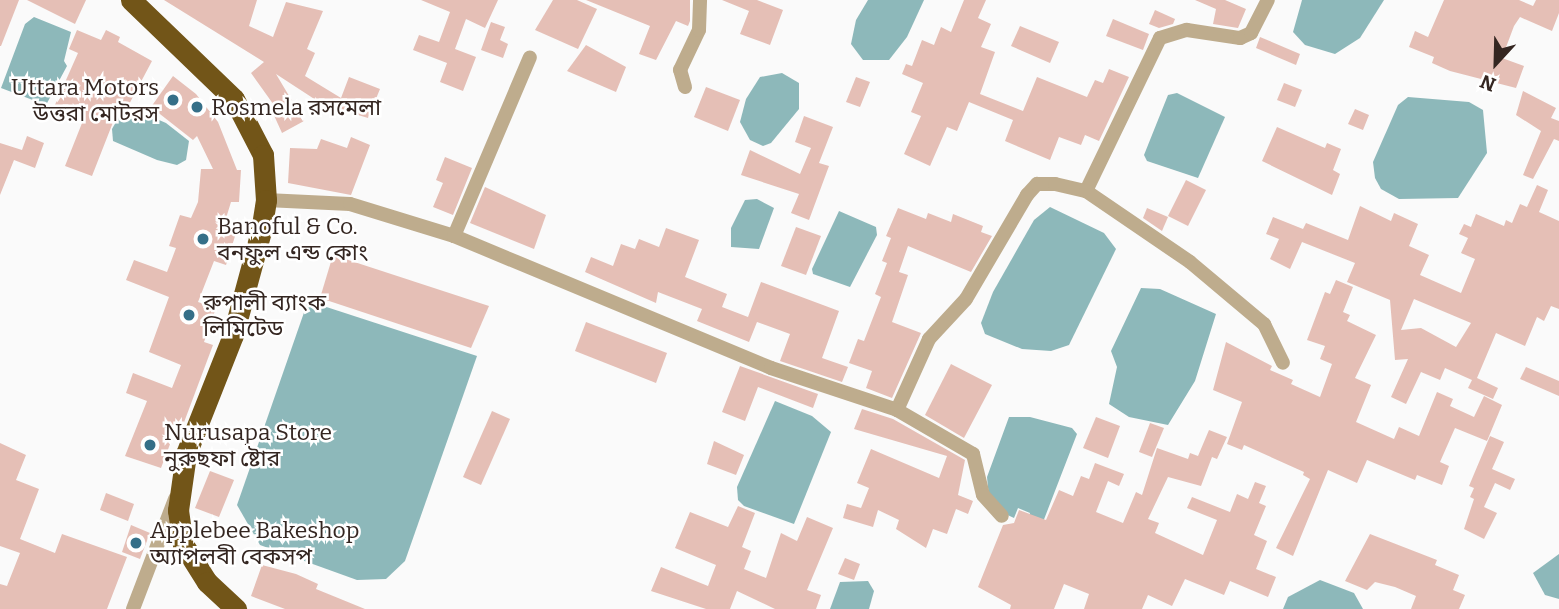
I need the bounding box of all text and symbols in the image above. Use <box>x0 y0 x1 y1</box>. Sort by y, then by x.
north arrow <box>1461 28 1531 98</box>
text: N <box>1477 70 1499 96</box>
place label: Uttara Motors উত্তরা মোটরস <box>11 73 159 127</box>
marker: Uttara Motors উত্তরা মোটরস <box>165 92 181 108</box>
place label: Rosmela রসমেলা <box>211 93 381 121</box>
marker: Rosmela রসমেলা <box>189 99 205 115</box>
place label: Banoful & Co. বনফুল এন্ড কোং <box>217 212 368 266</box>
marker: Banoful & Co. বনফুল এন্ড কোং <box>195 231 211 247</box>
place label: রুপালী ব্যাংক লিমিটেড <box>203 288 326 342</box>
marker: রুপালী ব্যাংক লিমিটেড <box>181 307 197 323</box>
place label: Nurusapa Store নুরুছফা ষ্টোর <box>164 418 332 472</box>
marker: Nurusapa Store নুরুছফা ষ্টোর <box>142 437 158 453</box>
place label: Applebee Bakeshop অ্যাপলবী বেকসপ <box>150 516 359 570</box>
marker: Applebee Bakeshop অ্যাপলবী বেকসপ <box>128 535 144 551</box>

